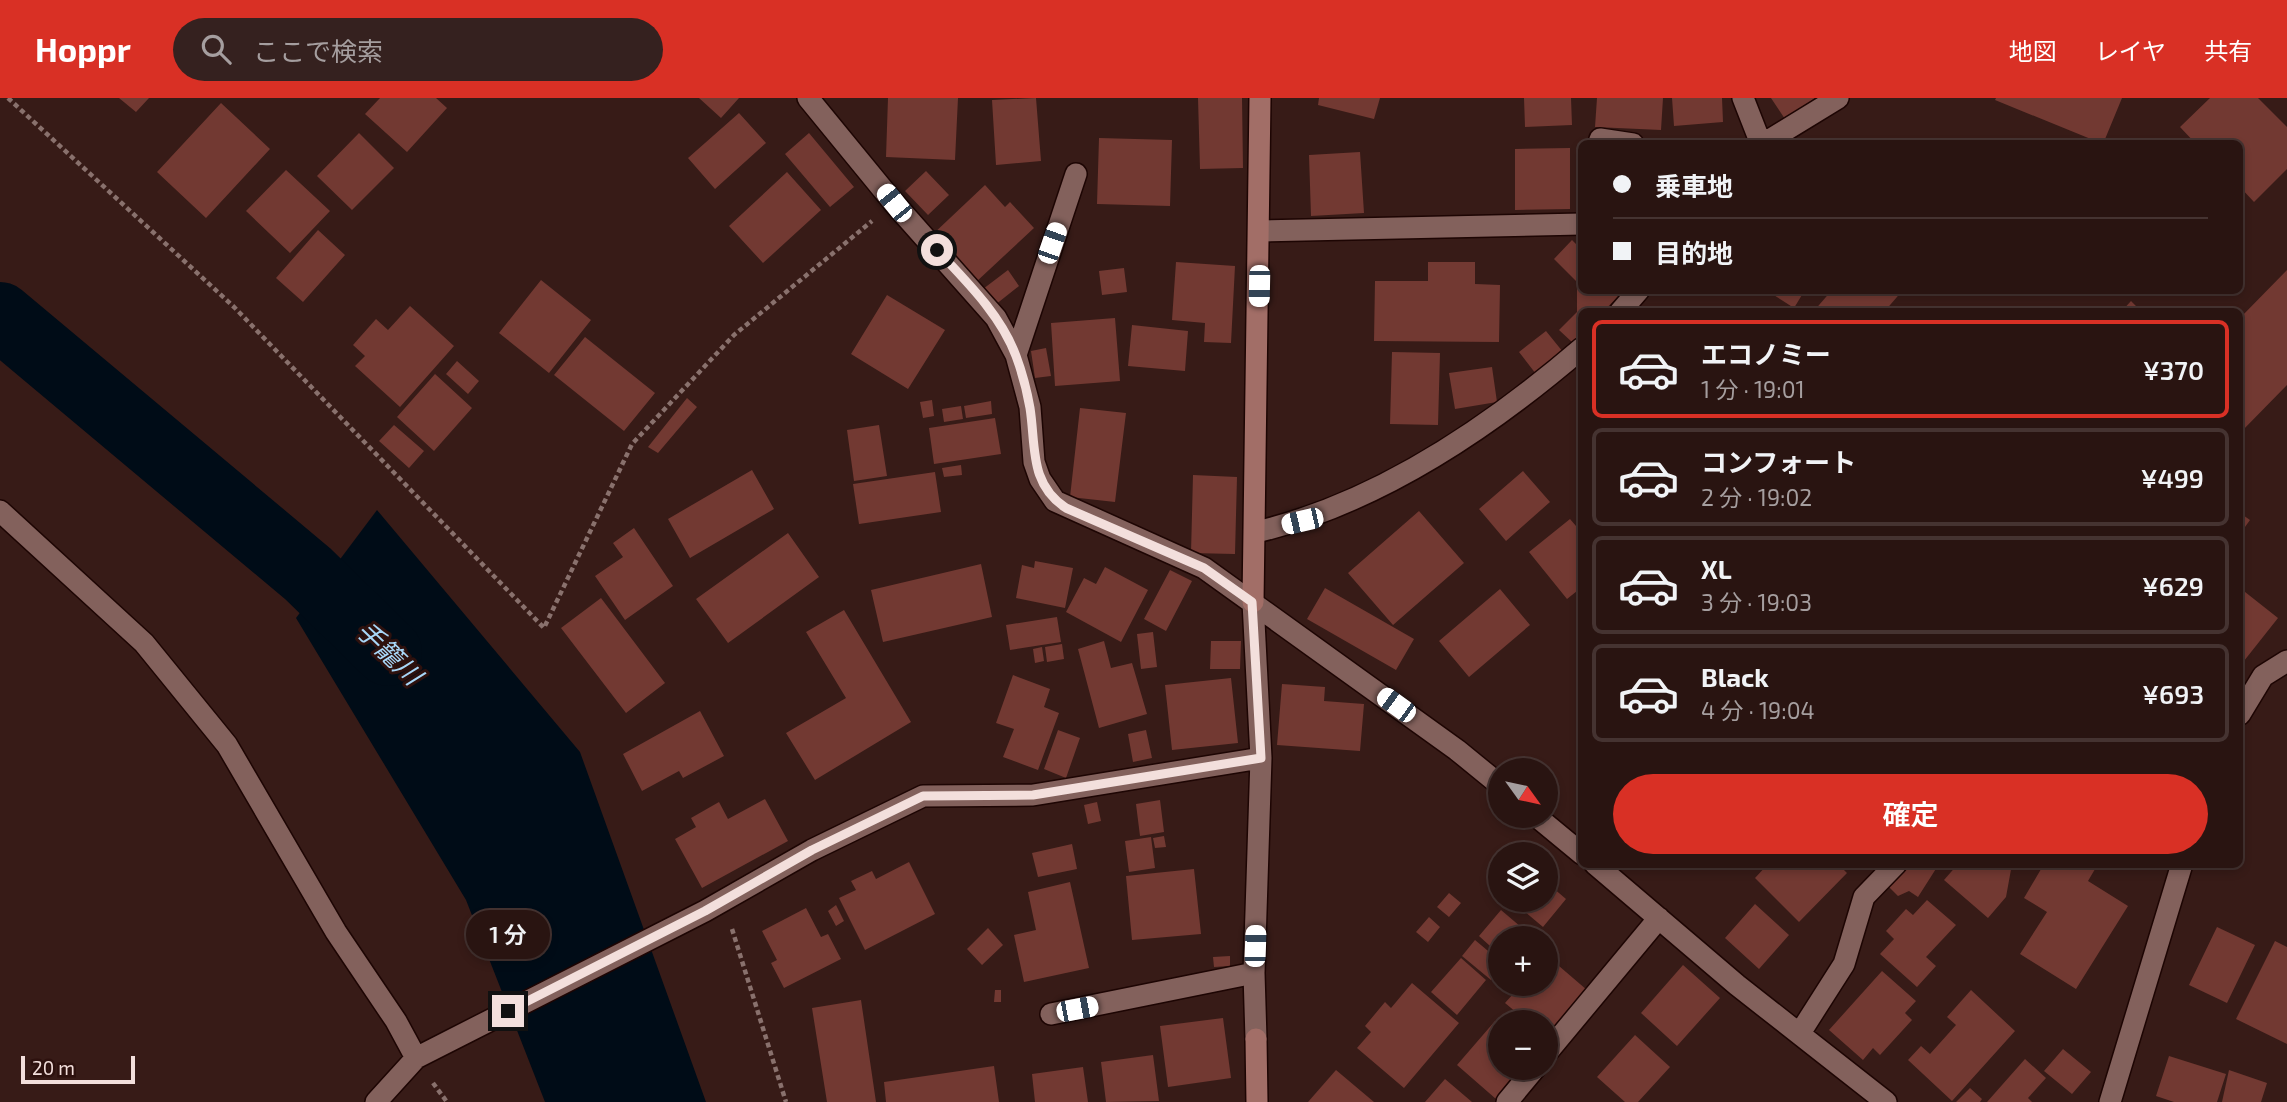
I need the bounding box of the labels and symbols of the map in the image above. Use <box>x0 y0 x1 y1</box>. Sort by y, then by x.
car <box>873 180 916 226</box>
car <box>1036 220 1069 266</box>
route start <box>921 234 953 266</box>
car <box>1249 265 1270 307</box>
car <box>1280 506 1325 536</box>
water label: 手籠川 <box>351 614 431 692</box>
car <box>1373 684 1420 726</box>
north arrow <box>1488 758 1558 828</box>
callout: 1 分 <box>466 909 550 958</box>
car <box>1244 925 1267 967</box>
route end <box>492 995 524 1027</box>
car <box>1055 995 1100 1023</box>
scale bar <box>21 1053 135 1085</box>

